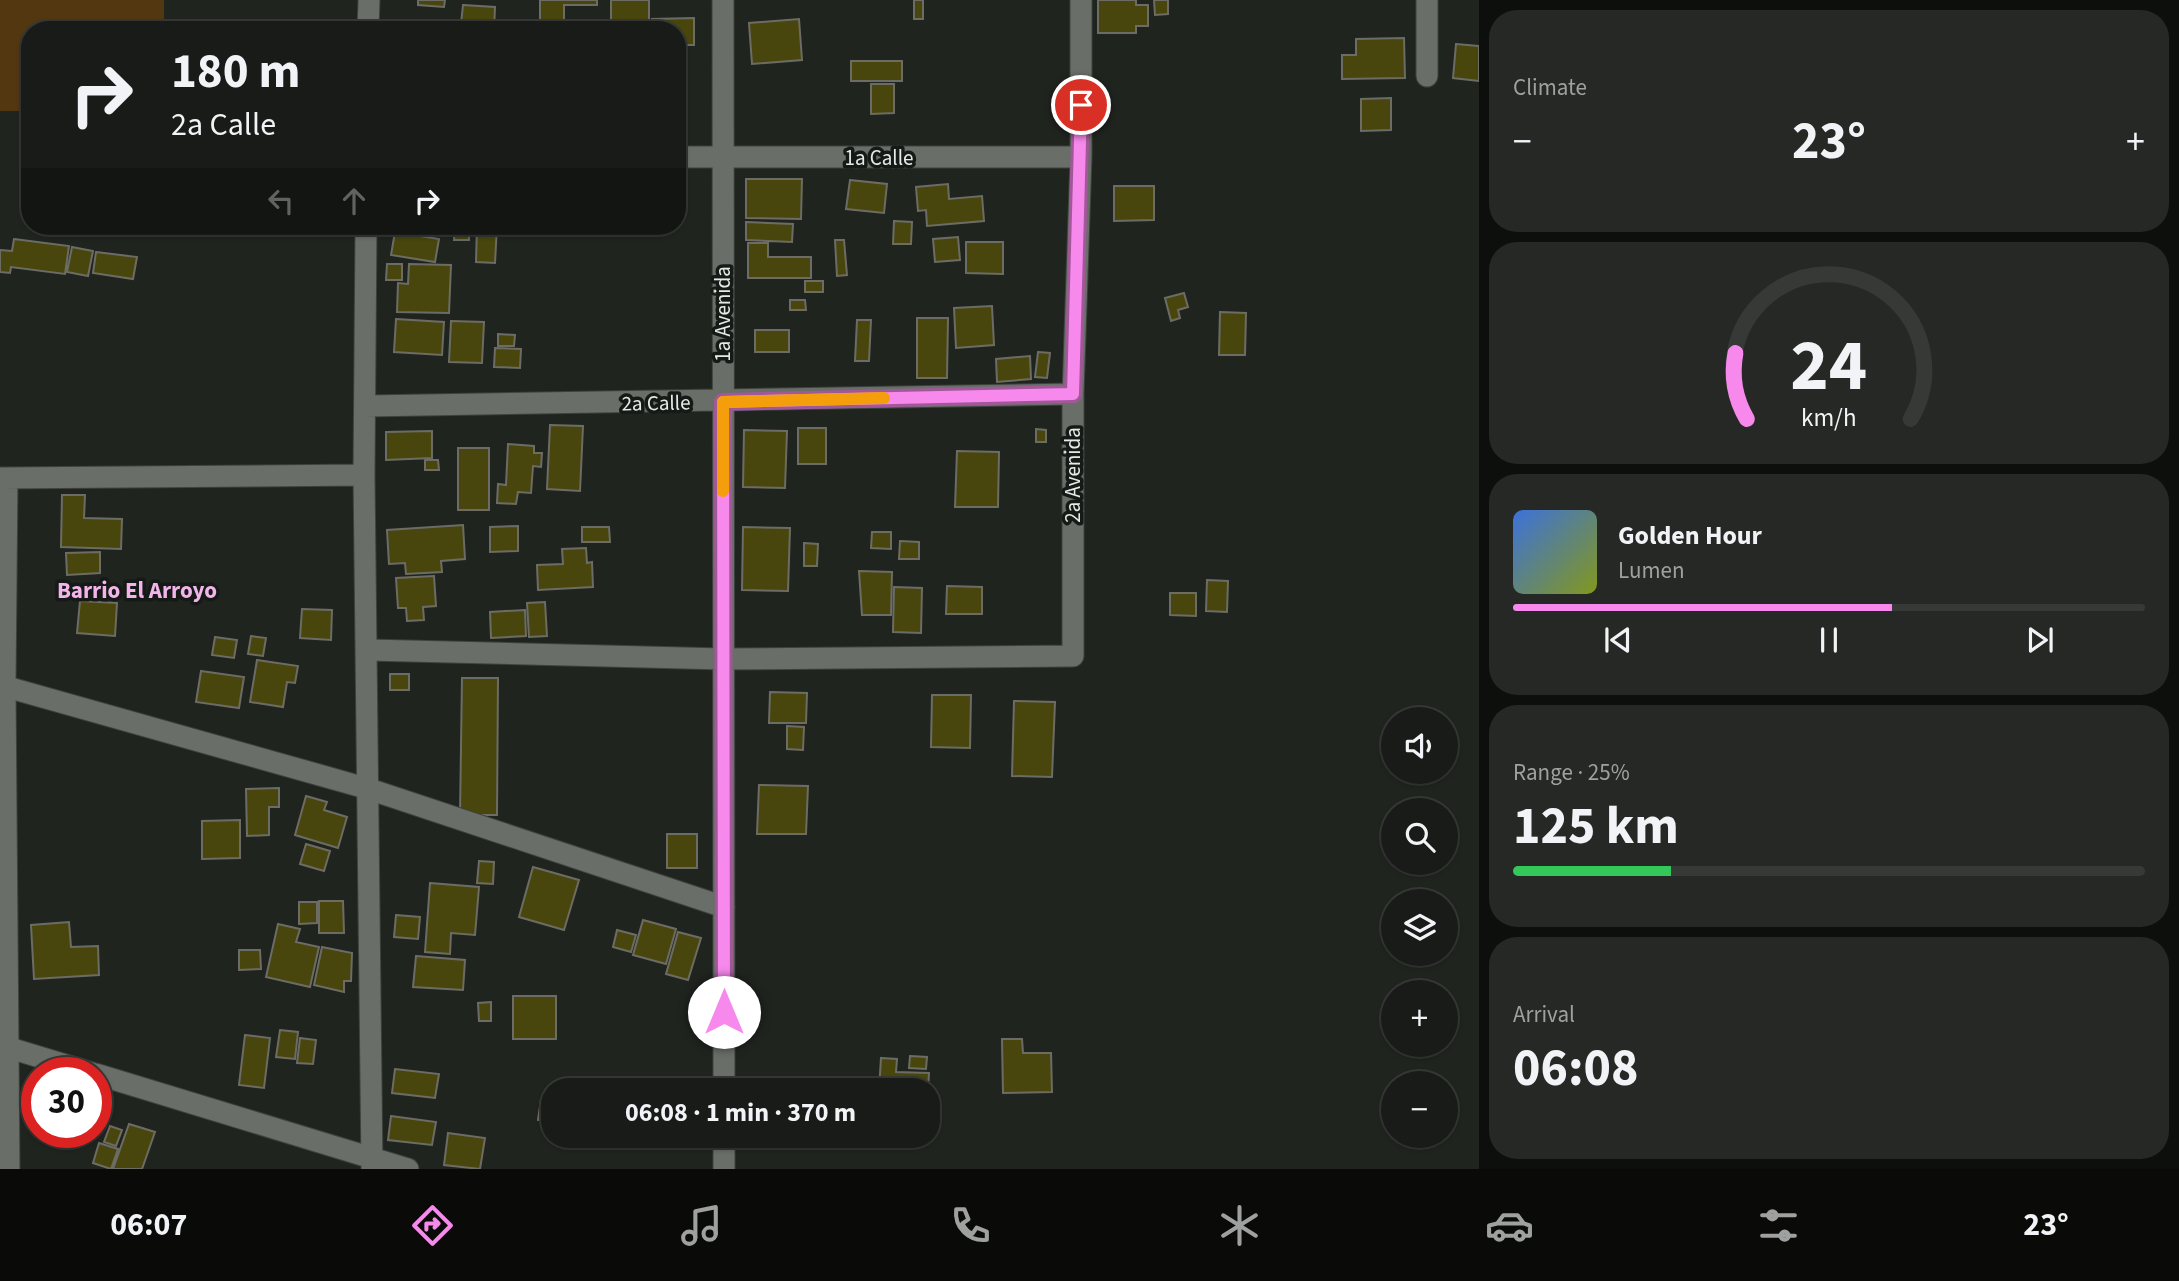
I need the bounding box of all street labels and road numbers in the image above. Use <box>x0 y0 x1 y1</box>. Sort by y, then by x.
street label: 1a Calle <box>845 143 913 173</box>
street label: 1a Avenida <box>708 266 738 362</box>
street label: 2a Calle <box>621 387 691 419</box>
street label: 2a Avenida <box>1058 427 1088 523</box>

